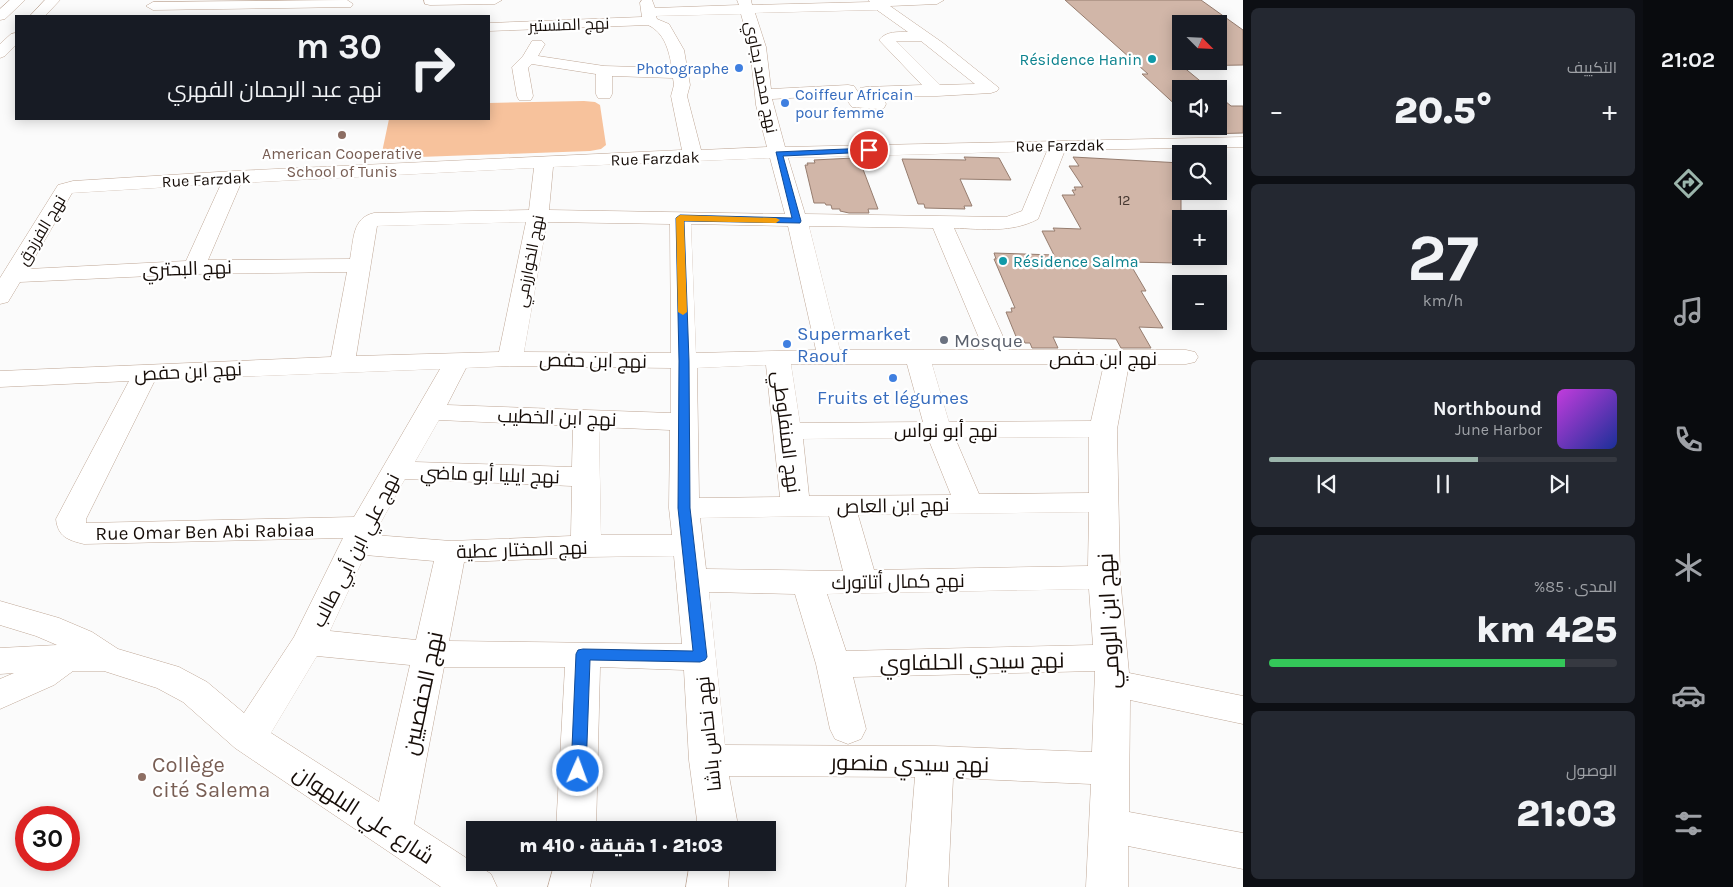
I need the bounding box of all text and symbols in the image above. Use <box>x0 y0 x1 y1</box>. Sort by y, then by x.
street label: نهج المنستير <box>527 14 610 37</box>
north arrow <box>1172 15 1228 70</box>
map controls <box>1172 15 1227 330</box>
street label: نهج محمد بجاوي <box>737 20 782 135</box>
text: 30 m <box>296 26 382 67</box>
icon: right <box>400 35 465 100</box>
text: 21:02 <box>1661 47 1715 73</box>
place label: Résidence Hanin <box>1020 50 1142 69</box>
marker: Résidence Hanin <box>1146 53 1158 65</box>
text: التكييف <box>1567 58 1617 77</box>
place label: Photographe <box>636 59 729 78</box>
marker: Photographe <box>733 62 745 74</box>
text: نهج عبد الرحمان الفهري <box>167 77 382 103</box>
button: sound <box>1172 80 1227 135</box>
place label: Coiffeur Africain pour femme <box>795 85 913 122</box>
text: 20.5° <box>1394 88 1492 133</box>
text: − <box>1269 94 1284 127</box>
text: + <box>1602 94 1617 127</box>
marker: Coiffeur Africain pour femme <box>779 97 791 109</box>
marker: American Cooperative School of Tunis <box>336 129 348 141</box>
pin <box>848 129 890 171</box>
street label: Rue Farzdak <box>1015 135 1105 156</box>
icon: arrive <box>855 136 883 164</box>
place label: American Cooperative School of Tunis <box>262 144 422 181</box>
button: search <box>1172 145 1227 200</box>
street label: Rue Farzdak <box>610 147 700 170</box>
icon: directions <box>1671 166 1706 201</box>
street label: Rue Farzdak <box>161 168 251 191</box>
street label: نهج الفرزدق <box>13 192 71 270</box>
house number: 12 <box>1118 192 1130 209</box>
button: + <box>1172 210 1227 265</box>
street label: نهج الخوارزمي <box>511 213 552 310</box>
text: 27 <box>1407 220 1479 296</box>
place label: Résidence Salma <box>1013 252 1139 271</box>
marker: Résidence Salma <box>997 255 1009 267</box>
street label: نهج البحتري <box>142 256 232 285</box>
button: − <box>1172 275 1227 330</box>
text: km/h <box>1423 291 1463 310</box>
icon: music <box>1671 294 1706 329</box>
place label: Supermarket Raouf <box>797 323 910 367</box>
place label: Mosque <box>954 330 1023 352</box>
marker: Mosque <box>938 334 950 346</box>
marker: Supermarket Raouf <box>781 338 793 350</box>
street label: نهج ابن حفص <box>1049 348 1157 372</box>
street label: نهج ابن حفص <box>539 349 647 375</box>
street label: نهج ابن حفص <box>134 358 243 388</box>
street label: نهج المنفلوطي <box>765 370 804 495</box>
marker: Fruits et légumes <box>887 372 899 384</box>
place label: Fruits et légumes <box>817 387 969 409</box>
text: Northbound <box>1433 398 1542 420</box>
street label: نهج ابن الخطيب <box>497 405 617 433</box>
street label: نهج أبو نواس <box>894 419 998 444</box>
text: June Harbor <box>1455 420 1542 439</box>
icon: phone <box>1671 422 1706 457</box>
street label: نهج ايليا أبو ماضي <box>420 461 560 491</box>
street label: نهج علي ابن أبي طالب <box>307 469 407 632</box>
icon: previous <box>1313 470 1341 498</box>
icon: pause <box>1429 470 1457 498</box>
icon: next <box>1545 470 1573 498</box>
street label: نهج ابن العاص <box>836 494 950 520</box>
street label: Rue Omar Ben Abi Rabiaa <box>95 519 315 545</box>
street label: نهج المختار عطية <box>456 537 588 565</box>
icon: climate <box>1671 550 1706 585</box>
street label: نهج ابن الرومي <box>1092 552 1129 690</box>
street label: نهج كمال أتاتورك <box>831 569 965 596</box>
text: المدى · 85% <box>1534 577 1617 596</box>
text: 425 km <box>1476 607 1617 652</box>
street label: نهج الحفصيين <box>397 629 450 758</box>
street label: نهج سيدي الحلفاوي <box>879 647 1065 680</box>
street label: نهج نحاس باشا <box>692 675 728 793</box>
icon: car <box>1671 678 1706 713</box>
position arrow <box>551 744 603 796</box>
street label: نهج سيدي منصور <box>828 750 990 781</box>
place label: Collège cité Salema <box>152 752 270 803</box>
street label: شارع علي البلهوان <box>287 760 439 872</box>
text: الوصول <box>1566 761 1617 780</box>
marker: Collège cité Salema <box>136 771 148 783</box>
text: 21:03 <box>1516 791 1617 836</box>
speed limit sign: 30 <box>15 806 80 871</box>
icon: filters <box>1671 806 1706 841</box>
text: 21:03 · 1 دقيقة · 410 m <box>519 835 723 857</box>

